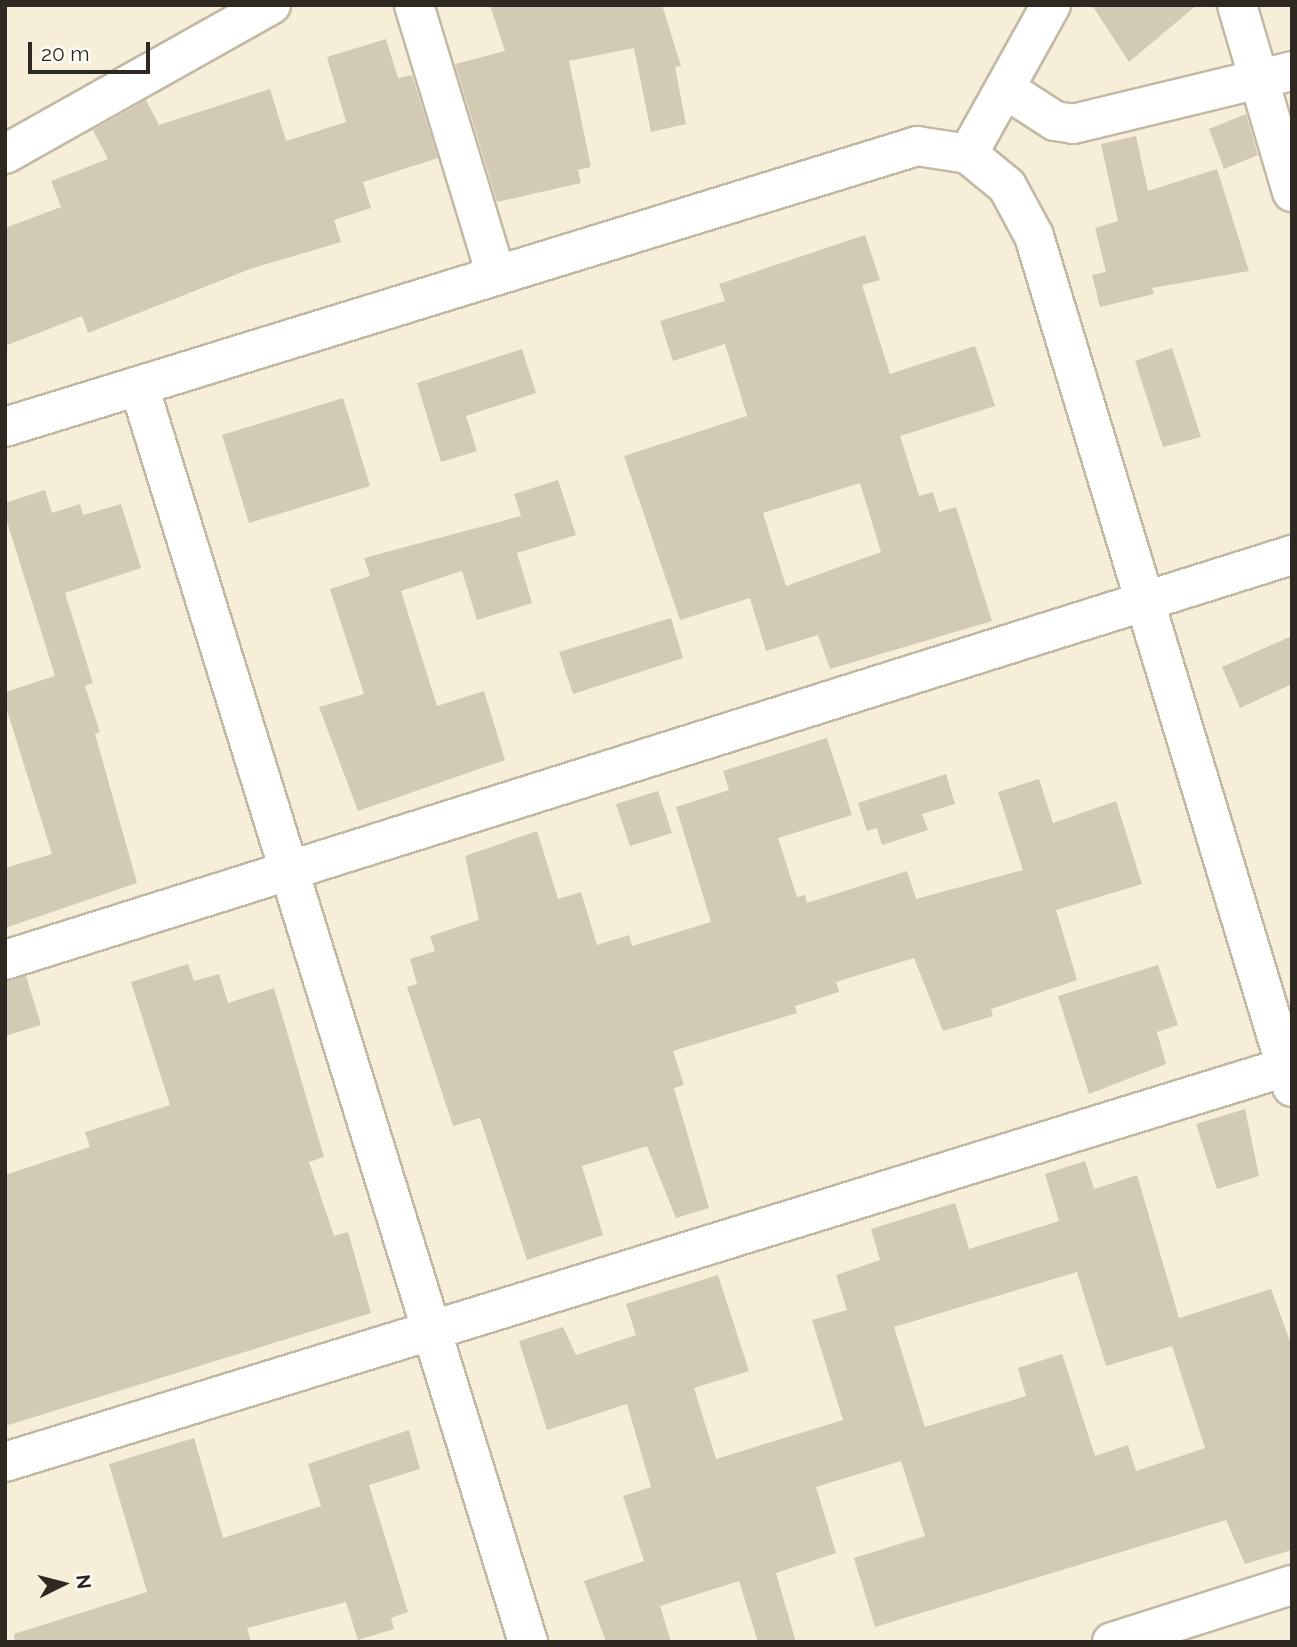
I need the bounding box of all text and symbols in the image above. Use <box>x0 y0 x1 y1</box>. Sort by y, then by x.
scale bar <box>32 28 154 72</box>
text: 20 m <box>41 41 89 66</box>
north arrow <box>28 1549 98 1619</box>
text: N <box>72 1573 96 1590</box>

